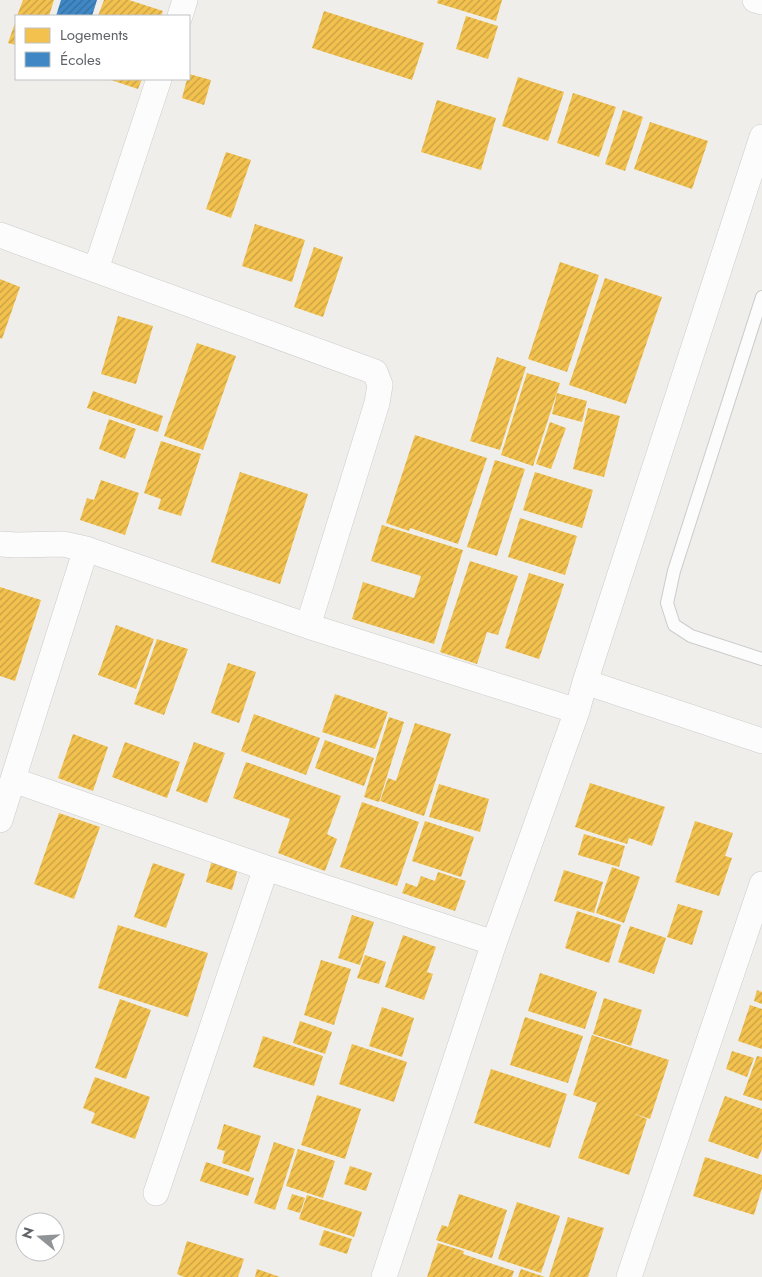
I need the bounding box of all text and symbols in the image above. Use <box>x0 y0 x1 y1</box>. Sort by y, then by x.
legend <box>15 15 190 80</box>
text: Logements <box>60 24 128 46</box>
text: Écoles <box>60 49 101 71</box>
north arrow <box>15 1212 65 1262</box>
text: N <box>16 1225 39 1241</box>

